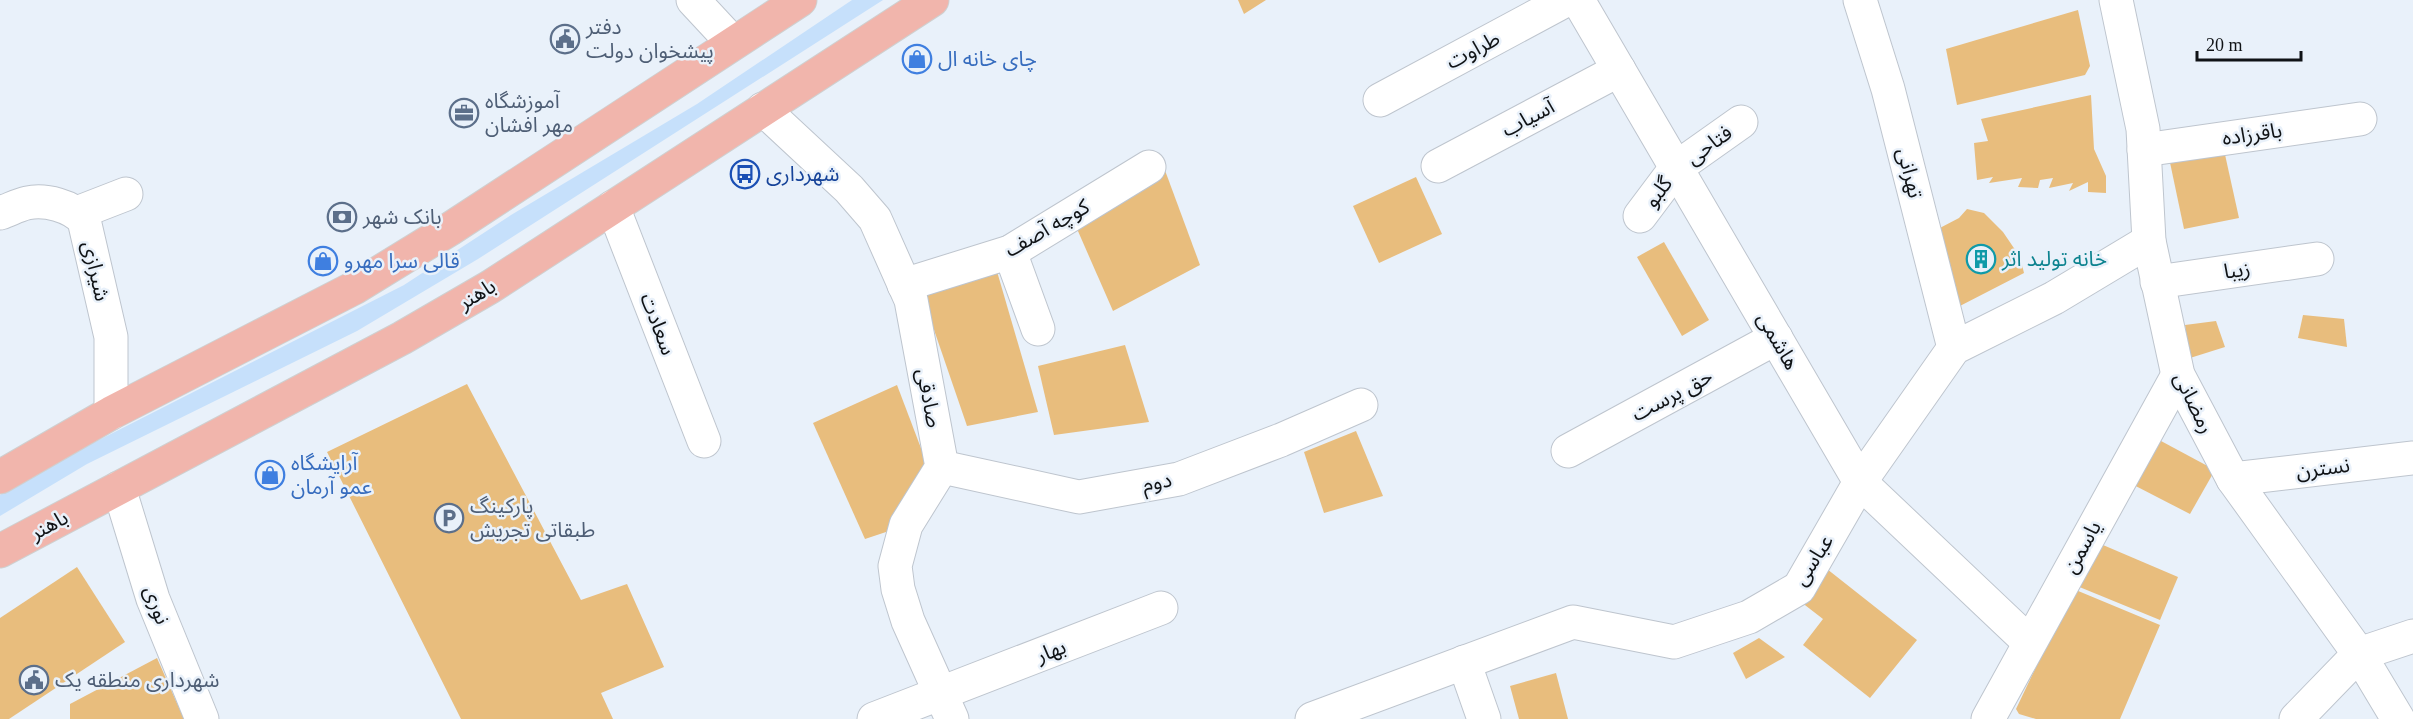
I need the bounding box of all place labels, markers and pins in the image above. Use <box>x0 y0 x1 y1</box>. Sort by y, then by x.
place label: دفتر پیشخوان دولت <box>585 15 714 64</box>
public building icon: دفتر پیشخوان دولت <box>549 23 581 55</box>
shop icon: چای خانه ال <box>901 43 933 75</box>
place label: چای خانه ال <box>938 47 1037 72</box>
place label: آموزشگاه مهر افشان <box>485 89 573 137</box>
office icon: آموزشگاه مهر افشان <box>448 97 480 129</box>
bus stop icon: شهرداری <box>729 158 761 190</box>
place label: شهرداری <box>766 162 839 186</box>
bank icon: بانک شهر <box>326 201 358 233</box>
place label: بانک شهر <box>362 205 442 229</box>
building icon: خانه تولید اثر <box>1965 243 1997 275</box>
shop icon: قالی سرا مهرو <box>307 245 339 277</box>
place label: خانه تولید اثر <box>2001 247 2107 271</box>
place label: قالی سرا مهرو <box>344 249 460 273</box>
place label: آرایشگاه عمو آرمان <box>291 451 372 499</box>
shop icon: آرایشگاه عمو آرمان <box>254 459 286 491</box>
place label: پارکینگ طبقاتی تجریش <box>470 494 595 542</box>
parking icon: پارکینگ طبقاتی تجریش <box>433 502 465 534</box>
public building icon: شهرداری منطقه یک <box>18 664 50 696</box>
place label: شهرداری منطقه یک <box>55 668 219 692</box>

